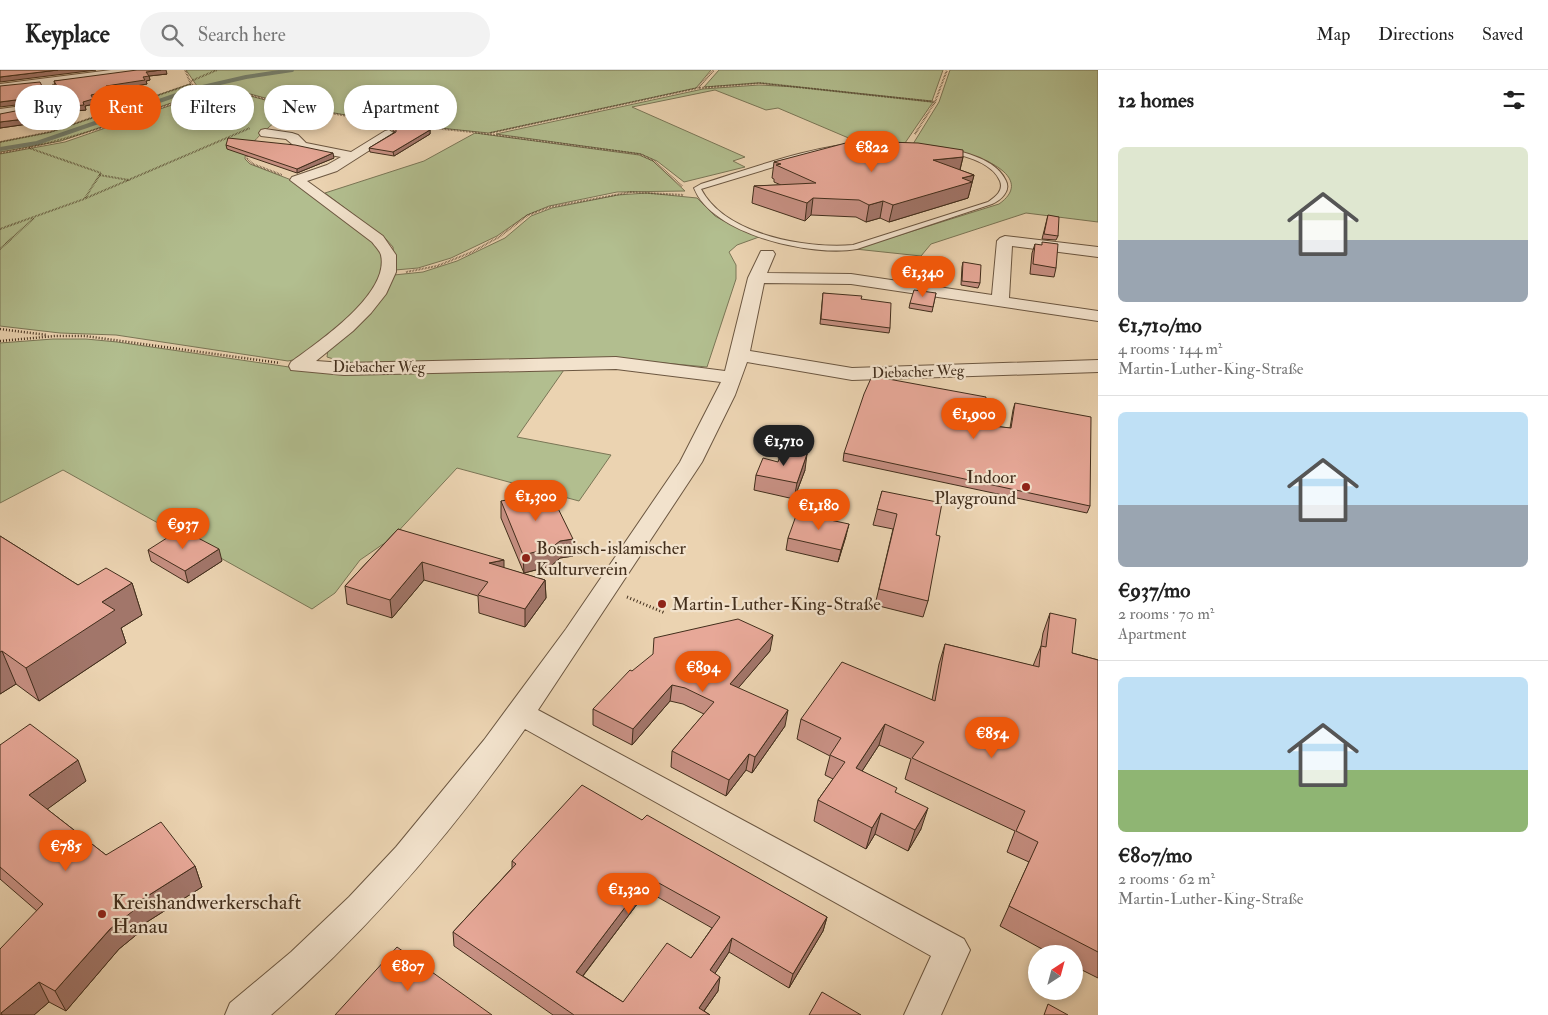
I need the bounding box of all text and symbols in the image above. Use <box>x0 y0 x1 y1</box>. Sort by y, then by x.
search box <box>140 12 490 57</box>
text: Keyplace <box>25 19 110 50</box>
icon: search <box>158 21 186 49</box>
text: Search here <box>198 23 286 47</box>
text: Map <box>1317 23 1350 46</box>
text: Directions <box>1378 23 1454 46</box>
text: Saved <box>1482 23 1523 46</box>
chip: Buy <box>15 85 80 130</box>
chip: Rent <box>90 85 161 130</box>
chip: Filters <box>171 85 254 130</box>
chip: New <box>264 85 334 130</box>
chip: Apartment <box>344 85 457 130</box>
icon: filters <box>1500 86 1528 114</box>
text: 12 homes <box>1118 87 1194 114</box>
pin: €822 <box>842 131 902 173</box>
text: €822 <box>855 137 889 157</box>
icon: home <box>1278 179 1368 269</box>
pin: €1,340 <box>882 256 964 298</box>
text: €1,340 <box>902 262 944 282</box>
text: €1,710/mo <box>1118 312 1202 339</box>
text: 4 rooms · 144 m² <box>1118 339 1222 359</box>
street label: Diebacher Weg <box>333 358 426 377</box>
text: Martin-Luther-King-Straße <box>1118 359 1303 379</box>
street label: Diebacher Weg <box>871 361 965 383</box>
pin: €1,900 <box>933 398 1015 440</box>
text: €1,900 <box>952 404 996 424</box>
pin: €1,710 <box>743 424 825 467</box>
text: €1,710 <box>764 431 804 451</box>
icon: home <box>1278 445 1368 535</box>
place label: Indoor Playground <box>934 466 1016 510</box>
pin: €1,300 <box>495 480 577 522</box>
marker: Indoor Playground <box>1020 481 1032 493</box>
text: €1,300 <box>515 486 557 506</box>
pin: €1,180 <box>778 488 860 531</box>
text: €1,180 <box>799 495 839 515</box>
pin: €937 <box>153 508 213 550</box>
text: €937 <box>167 514 199 534</box>
place label: Bosnisch-islamischer Kulturverein <box>536 537 686 581</box>
marker: Bosnisch-islamischer Kulturverein <box>520 552 532 564</box>
text: €937/mo <box>1118 577 1190 604</box>
place label: Martin-Luther-King-Straße <box>672 593 881 616</box>
marker: Martin-Luther-King-Straße <box>656 598 668 610</box>
text: 2 rooms · 70 m² <box>1118 604 1214 624</box>
text: Apartment <box>1118 624 1186 644</box>
pin: €894 <box>673 650 733 693</box>
text: €894 <box>686 657 720 677</box>
icon: home <box>1278 710 1368 800</box>
pin: €854 <box>962 716 1022 759</box>
text: €854 <box>976 723 1008 743</box>
pin: €785 <box>36 830 96 872</box>
text: €785 <box>50 836 82 856</box>
text: €807/mo <box>1118 842 1192 869</box>
text: 2 rooms · 62 m² <box>1118 869 1215 889</box>
pin: €1,320 <box>588 872 670 915</box>
text: €1,320 <box>608 879 650 899</box>
place label: Kreishandwerkerschaft Hanau <box>112 889 301 940</box>
text: Martin-Luther-King-Straße <box>1118 889 1303 909</box>
marker: Kreishandwerkerschaft Hanau <box>96 908 108 920</box>
north arrow <box>1028 945 1082 1000</box>
map controls <box>1028 945 1083 1000</box>
pin: €807 <box>378 950 438 992</box>
text: €807 <box>392 956 424 976</box>

